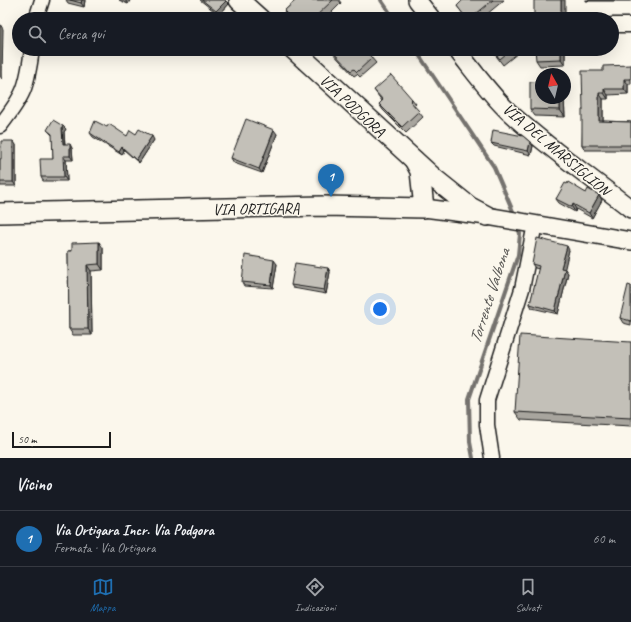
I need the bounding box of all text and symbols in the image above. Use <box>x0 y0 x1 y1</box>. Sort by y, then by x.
search box <box>12 12 619 56</box>
icon: search <box>26 23 48 45</box>
text: Cerca qui <box>58 25 104 44</box>
north arrow <box>535 68 571 104</box>
street label: VIA PODGORA <box>315 70 390 142</box>
street label: VIA DEL MARSIGLION <box>499 99 616 202</box>
pin: 1 <box>318 164 344 197</box>
street label: VIA ORTIGARA <box>212 198 301 220</box>
water label: Torrente Valbona <box>464 244 515 346</box>
your location <box>370 299 390 319</box>
scale bar <box>12 430 111 449</box>
text: 50 m <box>18 432 37 446</box>
text: Vicino <box>16 474 51 495</box>
text: Via Ortigara Incr. Via Podgora <box>54 521 214 540</box>
text: 1 <box>26 531 32 547</box>
text: 60 m <box>593 531 615 547</box>
text: Fermata · Via Ortigara <box>54 540 155 556</box>
tab: Mappa <box>90 576 115 614</box>
tab: Indicazioni <box>295 576 336 614</box>
tab: Salvati <box>515 576 541 614</box>

